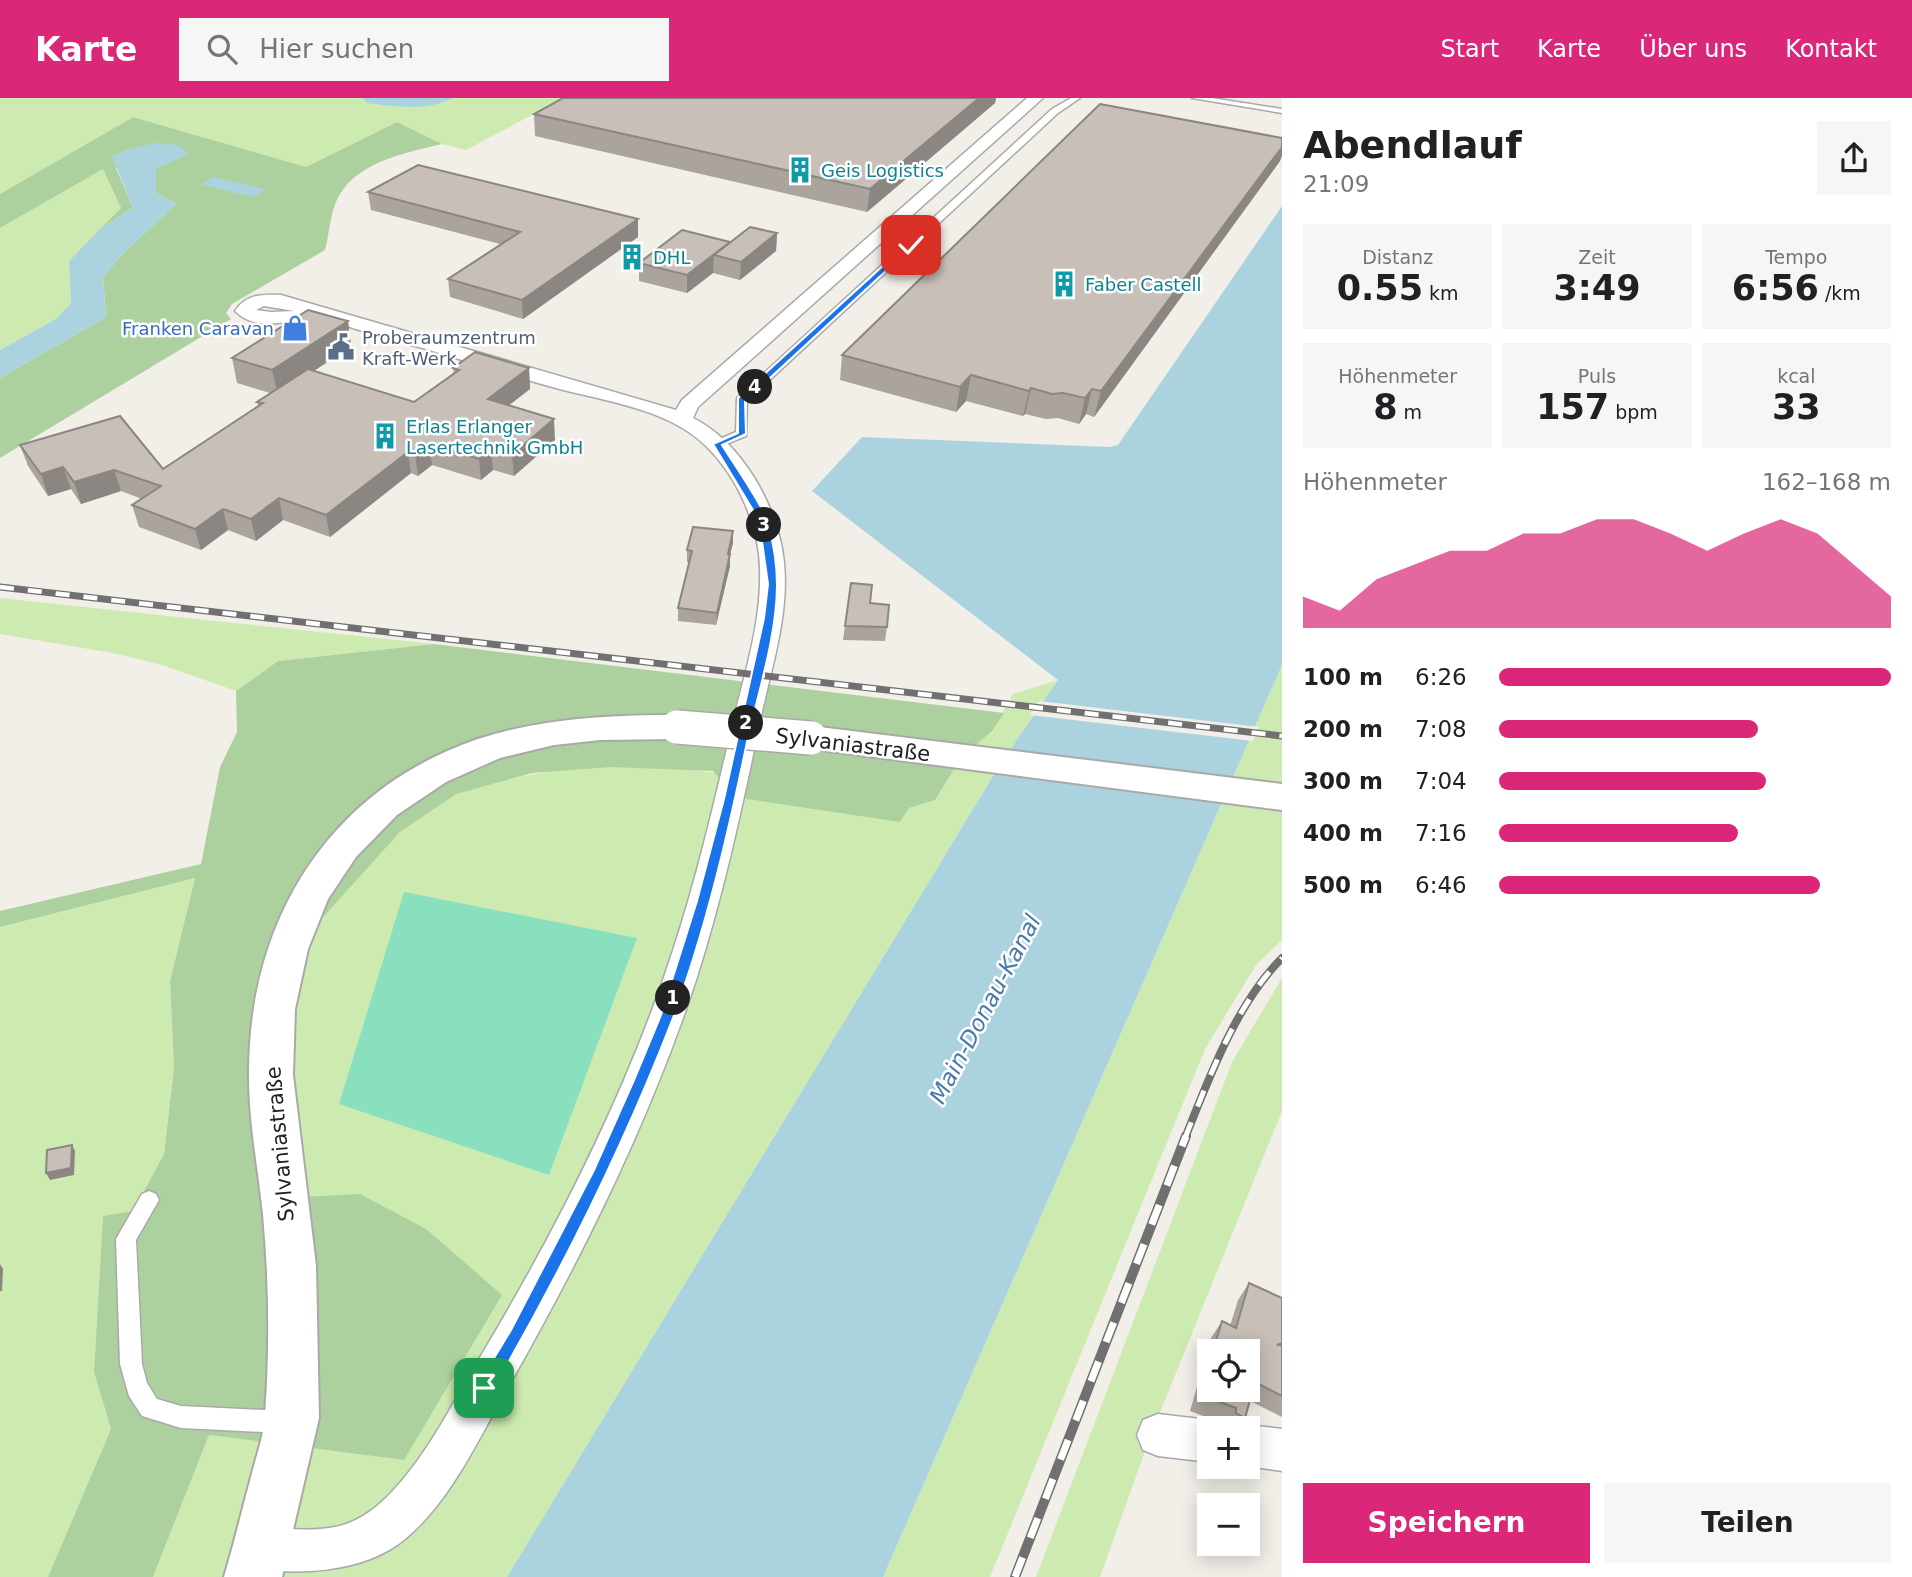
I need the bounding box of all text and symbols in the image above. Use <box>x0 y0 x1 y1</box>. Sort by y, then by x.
search box <box>179 18 669 81</box>
text: Karte <box>35 30 137 69</box>
icon: search <box>203 30 241 68</box>
text: Hier suchen <box>259 34 414 64</box>
text: Start <box>1440 35 1499 63</box>
text: Karte <box>1537 35 1601 63</box>
text: Über uns <box>1639 35 1747 63</box>
text: Kontakt <box>1785 35 1877 63</box>
button: share <box>1817 121 1891 195</box>
text: Abendlauf <box>1303 123 1522 167</box>
building icon: Geis Logistics <box>785 155 815 185</box>
place label: Geis Logistics <box>821 160 944 181</box>
text: 21:09 <box>1303 171 1369 197</box>
pin <box>881 215 941 275</box>
icon: check <box>892 226 930 264</box>
building icon: DHL <box>617 242 647 272</box>
text: Distanz <box>1362 246 1433 268</box>
text: Zeit <box>1578 246 1616 268</box>
text: Tempo <box>1765 246 1827 268</box>
place label: DHL <box>653 247 690 268</box>
text: 0.55 <box>1337 268 1423 308</box>
text: 3:49 <box>1553 268 1641 308</box>
text: 6:56 <box>1732 268 1819 308</box>
building icon: Faber Castell <box>1049 269 1079 299</box>
place label: Faber Castell <box>1085 274 1201 295</box>
text: km <box>1423 282 1459 304</box>
text: /km <box>1819 282 1861 304</box>
shop icon: Franken Caravan <box>280 313 310 343</box>
place label: Franken Caravan <box>122 318 274 339</box>
place label: Proberaumzentrum Kraft-Werk <box>362 327 536 369</box>
public building icon: Proberaumzentrum Kraft-Werk <box>326 332 356 362</box>
text: Höhenmeter <box>1338 365 1457 387</box>
text: Puls <box>1578 365 1616 387</box>
text: kcal <box>1777 365 1816 387</box>
pin: 4 <box>738 370 772 404</box>
text: 4 <box>748 375 761 397</box>
text: 8 <box>1373 387 1398 427</box>
text: 157 <box>1536 387 1609 427</box>
text: 33 <box>1772 387 1821 427</box>
text: m <box>1398 401 1422 423</box>
text: bpm <box>1609 401 1658 423</box>
place label: Erlas Erlanger Lasertechnik GmbH <box>406 416 583 458</box>
building icon: Erlas Erlanger Lasertechnik GmbH <box>370 421 400 451</box>
text: Höhenmeter <box>1303 469 1447 495</box>
text: 162–168 m <box>1762 469 1891 495</box>
pin: 3 <box>746 508 782 542</box>
text: 3 <box>757 513 770 535</box>
text: 100 m <box>1303 664 1383 690</box>
text: 6:26 <box>1415 664 1467 690</box>
pin: 2 <box>728 706 764 740</box>
text: 2 <box>739 711 752 733</box>
text: 200 m <box>1303 716 1383 742</box>
text: 7:08 <box>1415 716 1467 742</box>
street label: Sylvaniastraße <box>774 724 932 766</box>
text: 300 m <box>1303 768 1383 794</box>
text: 7:04 <box>1415 768 1467 794</box>
text: 400 m <box>1303 820 1383 846</box>
text: 7:16 <box>1415 820 1467 846</box>
text: 500 m <box>1303 872 1383 898</box>
text: 6:46 <box>1415 872 1467 898</box>
water label: Main-Donau-Kanal <box>924 910 1046 1108</box>
pin: 1 <box>656 981 690 1016</box>
text: 1 <box>666 986 679 1008</box>
street label: Sylvaniastraße <box>261 1065 299 1223</box>
map controls <box>1197 1339 1260 1556</box>
button: locate <box>1197 1339 1260 1402</box>
pin <box>454 1358 514 1418</box>
icon: arrive <box>465 1369 503 1407</box>
button: + <box>1197 1416 1260 1479</box>
button: Speichern <box>1303 1483 1590 1563</box>
button: Teilen <box>1604 1483 1891 1563</box>
button: − <box>1197 1493 1260 1556</box>

